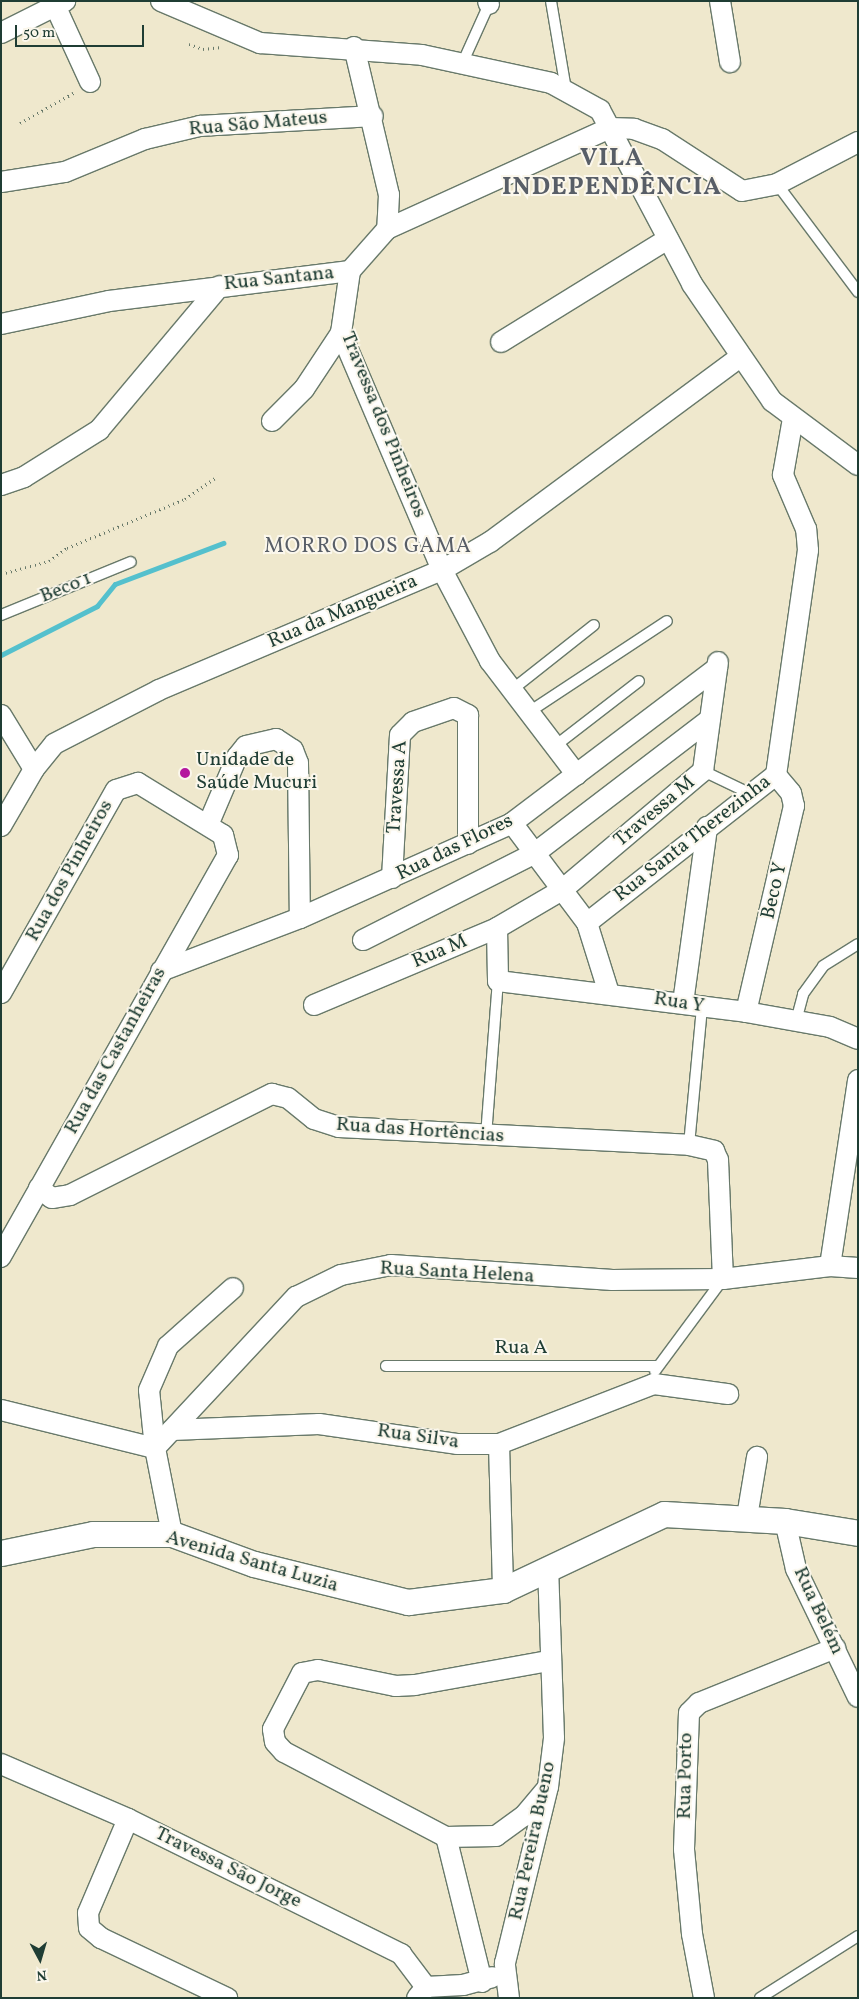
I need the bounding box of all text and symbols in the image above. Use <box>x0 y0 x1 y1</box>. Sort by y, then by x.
scale bar <box>18 15 146 47</box>
text: 50 m <box>23 23 55 44</box>
street label: Rua São Mateus <box>188 106 328 142</box>
district label: VILA INDEPENDÊNCIA <box>500 145 724 204</box>
street label: Rua Santana <box>223 261 335 297</box>
street label: Travessa dos Pinheiros <box>335 328 431 522</box>
district label: MORRO DOS GAMA <box>263 534 473 560</box>
street label: Beco 1 <box>37 567 95 609</box>
street label: Rua da Mangueira <box>265 570 421 654</box>
street label: Travessa A <box>383 739 413 835</box>
place label: Unidade de Saúde Mucuri <box>196 749 317 796</box>
marker: Unidade de Saúde Mucuri <box>178 766 192 780</box>
street label: Rua Santa Therezinha <box>609 770 777 908</box>
street label: Travessa M <box>610 771 700 853</box>
street label: Rua dos Pinheiros <box>21 796 119 946</box>
street label: Rua das Flores <box>393 809 517 887</box>
street label: Beco Y <box>757 860 793 922</box>
street label: Rua M <box>409 930 471 974</box>
street label: Rua das Castanheiras <box>60 963 172 1139</box>
street label: Rua Y <box>652 987 706 1019</box>
street label: Rua das Hortências <box>335 1113 505 1149</box>
street label: Rua Santa Helena <box>379 1257 535 1289</box>
street label: Rua A <box>495 1336 547 1360</box>
street label: Rua Silva <box>375 1419 461 1455</box>
street label: Avenida Santa Luzia <box>163 1526 341 1598</box>
street label: Rua Belém <box>787 1563 849 1659</box>
street label: Rua Porto <box>673 1732 699 1820</box>
street label: Rua Pereira Bueno <box>504 1759 562 1923</box>
street label: Travessa São Jorge <box>151 1822 305 1914</box>
north arrow <box>15 1934 65 1984</box>
text: N <box>36 1964 48 1984</box>

